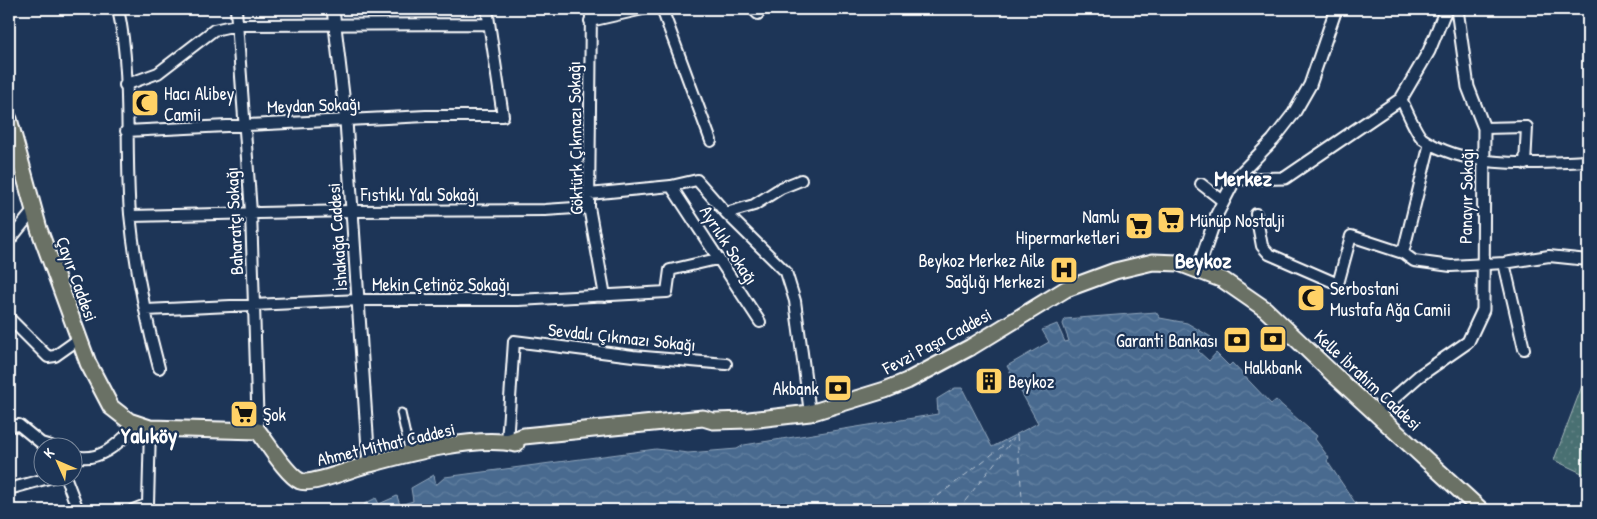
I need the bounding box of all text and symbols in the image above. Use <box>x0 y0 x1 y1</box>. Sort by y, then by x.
street label: Göktürk Çıkmazı Sokağı <box>561 61 589 215</box>
place label: Hacı Alibey Camii <box>164 81 235 127</box>
mosque icon: Hacı Alibey Camii <box>130 88 160 118</box>
street label: Meydan Sokağı <box>267 91 361 119</box>
street label: Panayır Sokağı <box>1453 148 1479 244</box>
district label: Merkez <box>1214 163 1272 193</box>
street label: Baharatçı Sokağı <box>219 166 249 276</box>
street label: İshakağa Caddesi <box>321 182 353 292</box>
street label: Fıstıklı Yalı Sokağı <box>360 182 479 207</box>
street label: Ayrılık Sokağı <box>694 201 764 289</box>
place label: Namlı Hipermarketleri <box>1016 204 1120 250</box>
supermarket icon: Münüp Nostalji <box>1156 205 1186 235</box>
place label: Münüp Nostalji <box>1190 208 1285 233</box>
supermarket icon: Namlı Hipermarketleri <box>1124 211 1154 241</box>
street label: Çayır Caddesi <box>50 233 104 325</box>
district label: Beykoz <box>1175 245 1232 276</box>
place label: Beykoz Merkez Aile Sağlığı Merkezi <box>918 248 1045 294</box>
hospital icon: Beykoz Merkez Aile Sağlığı Merkezi <box>1049 255 1079 285</box>
street label: Mekin Çetinöz Sokağı <box>372 272 510 297</box>
place label: Serbostani Mustafa Ağa Camii <box>1330 276 1451 322</box>
mosque icon: Serbostani Mustafa Ağa Camii <box>1296 283 1326 313</box>
street label: Fevzi Paşa Caddesi <box>877 302 996 381</box>
street label: Sevdalı Çıkmazı Sokağı <box>547 317 697 357</box>
bank icon: Halkbank <box>1258 324 1288 354</box>
street label: Kelle İbrahim Caddesi <box>1309 324 1427 436</box>
bank icon: Garanti Bankası <box>1222 325 1252 355</box>
place label: Garanti Bankası <box>1116 328 1218 353</box>
place label: Halkbank <box>1244 355 1302 380</box>
building icon: Beykoz <box>974 366 1004 396</box>
place label: Beykoz <box>1008 369 1055 394</box>
bank icon: Akbank <box>823 373 853 403</box>
place label: Akbank <box>773 376 820 401</box>
supermarket icon: Şok <box>229 399 259 429</box>
place label: Şok <box>263 402 287 427</box>
street label: Ahmet Mithat Caddesi <box>314 416 458 472</box>
district label: Yalıköy <box>121 420 178 451</box>
north arrow <box>32 436 82 486</box>
text: K <box>39 443 58 462</box>

